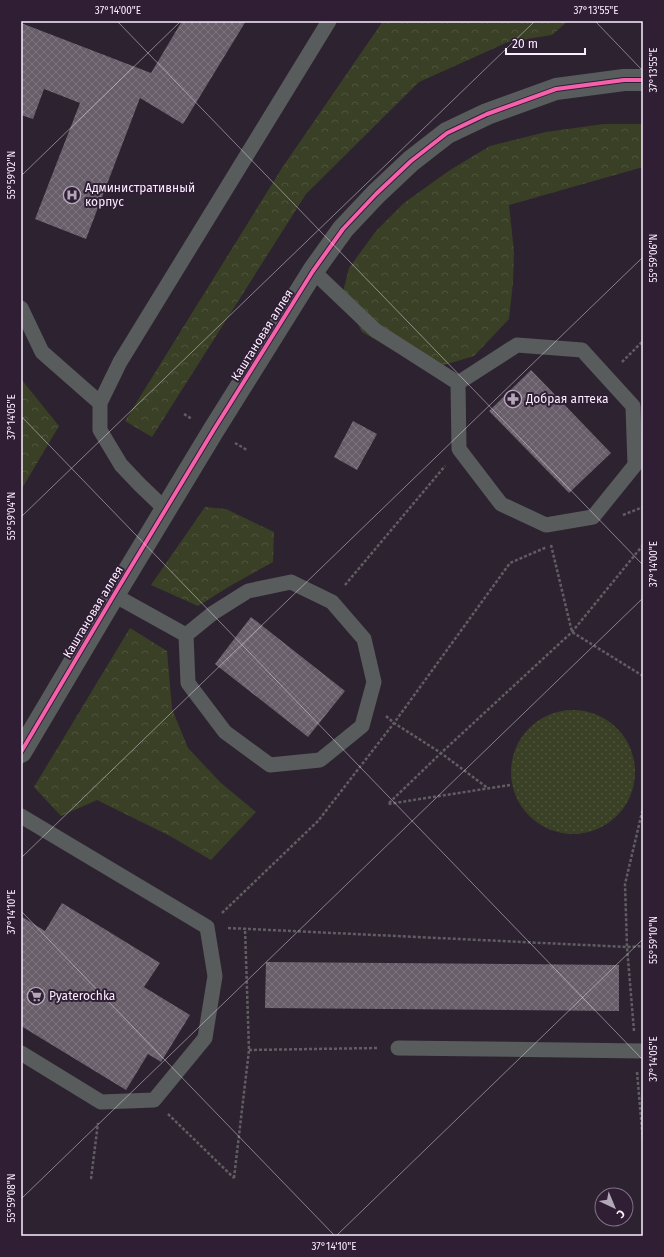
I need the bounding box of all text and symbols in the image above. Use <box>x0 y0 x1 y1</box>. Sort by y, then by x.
text: 37°14'00"E <box>95 5 141 17</box>
text: 37°13'55"E <box>573 5 619 17</box>
scale bar <box>506 30 585 56</box>
text: 20 m <box>512 37 538 51</box>
text: 37°13'55"E <box>648 47 660 93</box>
text: 55°59'02"N <box>6 151 18 199</box>
place label: Административный корпус <box>85 181 195 209</box>
hospital icon: Административный корпус <box>62 185 82 205</box>
text: 55°59'06"N <box>648 234 660 282</box>
street label: Каштановая аллея <box>228 287 296 383</box>
pharmacy icon: Добрая аптека <box>503 389 523 409</box>
place label: Добрая аптека <box>525 392 608 406</box>
text: 37°14'05"E <box>6 394 18 440</box>
text: 55°59'04"N <box>6 492 18 540</box>
text: 37°14'00"E <box>648 541 660 587</box>
street label: Каштановая аллея <box>60 563 126 661</box>
text: 37°14'10"E <box>6 889 18 935</box>
text: 55°59'10"N <box>648 916 660 964</box>
supermarket icon: Pyaterochka <box>26 986 46 1006</box>
place label: Pyaterochka <box>49 989 115 1003</box>
text: 37°14'05"E <box>648 1036 660 1082</box>
text: 55°59'08"N <box>6 1173 18 1223</box>
north arrow <box>594 1187 634 1227</box>
text: С <box>613 1207 627 1221</box>
text: 37°14'10"E <box>311 1241 357 1253</box>

